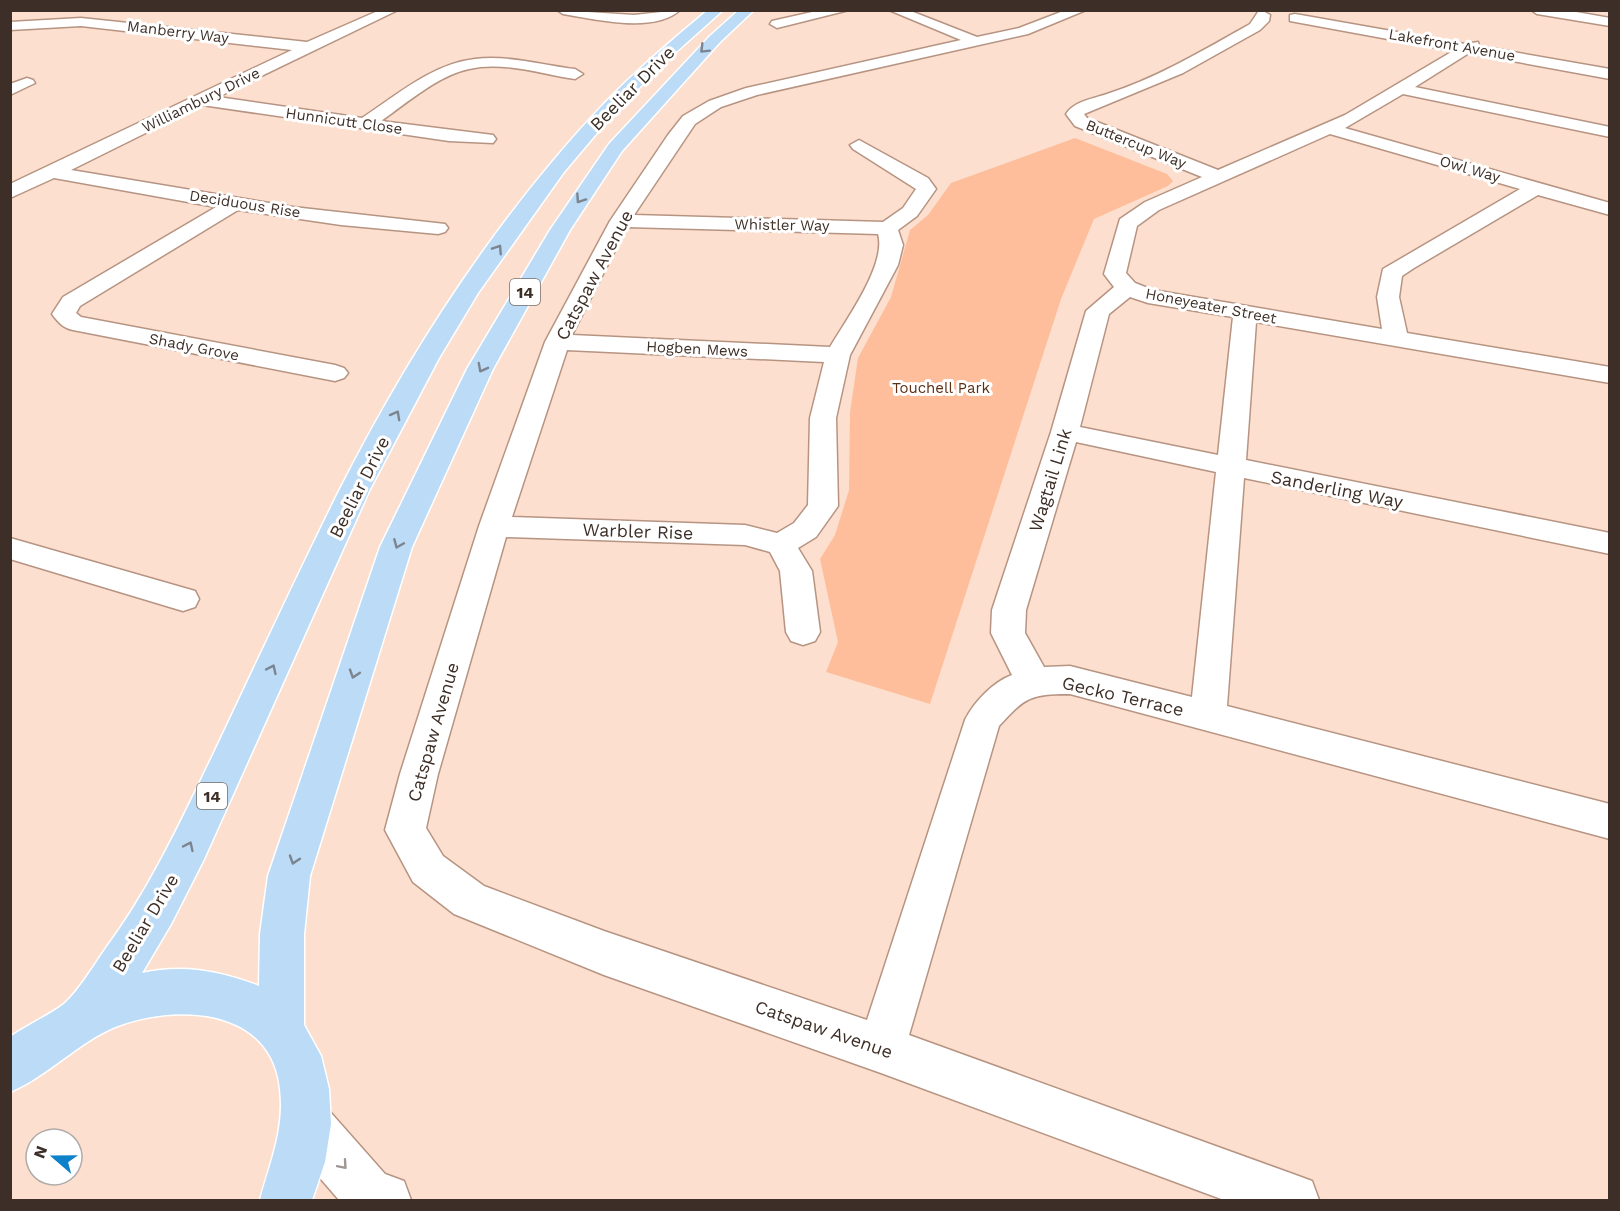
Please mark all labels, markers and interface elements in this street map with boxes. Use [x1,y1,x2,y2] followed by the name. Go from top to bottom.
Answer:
[126,17,230,47] street label: Manberry Way
[1387,25,1517,65] street label: Lakefront Avenue
[585,41,679,135] street label: Beeliar Drive
[700,43,711,53] one-way arrow
[139,64,263,136] street label: Williambury Drive
[285,104,403,138] street label: Hunnicutt Close
[1083,116,1189,172] street label: Buttercup Way
[1438,152,1503,186] street label: Owl Way
[188,186,302,222] street label: Deciduous Rise
[576,193,587,204] one-way arrow
[551,206,637,344] street label: Catspaw Avenue
[734,215,830,235] street label: Whistler Way
[491,245,502,256] one-way arrow
[510,279,540,305] road number: 14
[1144,284,1279,328] street label: Honeyeater Street
[147,329,241,365] street label: Shady Grove
[646,337,748,361] street label: Hogben Mews
[478,361,489,372] one-way arrow
[892,379,991,397] park label: Touchell Park
[389,411,400,421] one-way arrow
[1024,426,1076,534] street label: Wagtail Link
[324,433,394,541] street label: Beeliar Drive
[1269,466,1405,512] street label: Sanderling Way
[582,519,694,543] street label: Warbler Rise
[393,537,405,548] one-way arrow
[403,660,463,804] street label: Catspaw Avenue
[264,665,276,676] one-way arrow
[349,668,361,679] one-way arrow
[1060,672,1186,720] street label: Gecko Terrace
[197,783,227,809] road number: 14
[182,841,194,852] one-way arrow
[289,854,301,865] one-way arrow
[107,870,183,976] street label: Beeliar Drive
[752,996,896,1062] street label: Catspaw Avenue
[24,1127,84,1187] north arrow
[29,1143,51,1161] text: N
[336,1158,347,1169] one-way arrow

